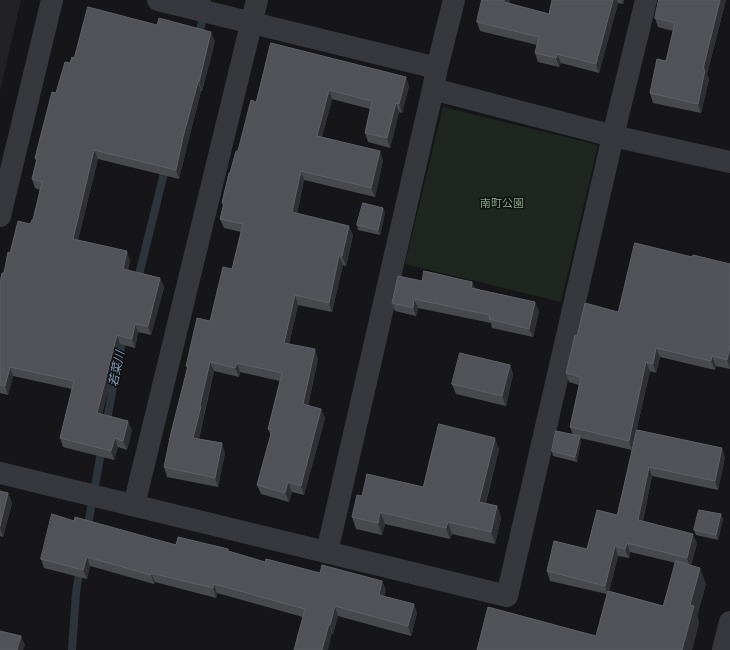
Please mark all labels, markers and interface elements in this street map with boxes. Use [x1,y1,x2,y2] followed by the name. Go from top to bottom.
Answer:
[480,197,524,211] park label: 南町公園
[106,350,128,388] water label: 若菜川

